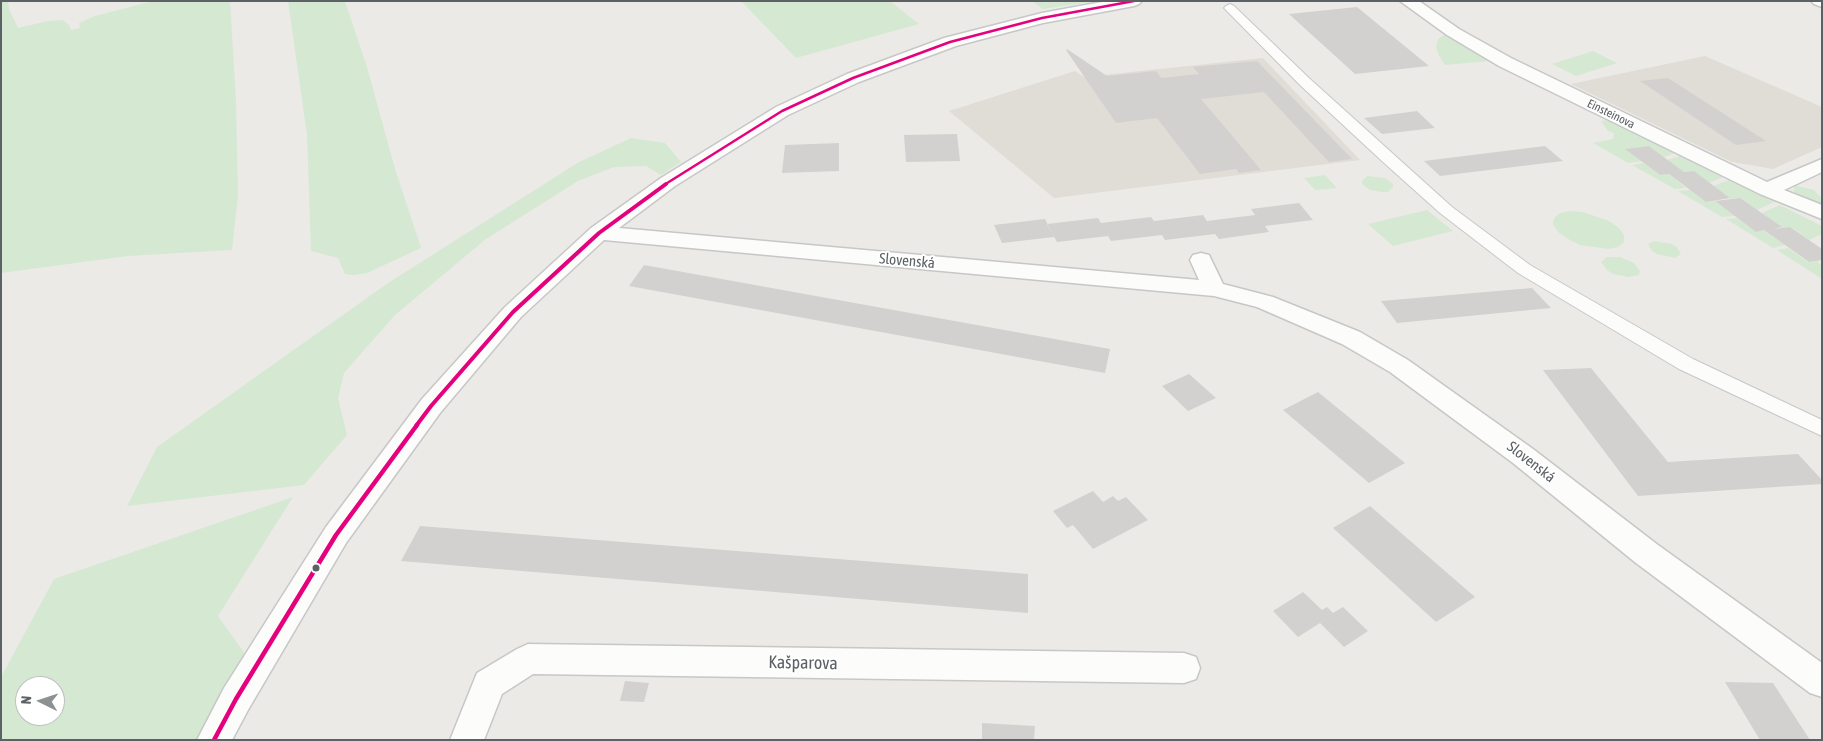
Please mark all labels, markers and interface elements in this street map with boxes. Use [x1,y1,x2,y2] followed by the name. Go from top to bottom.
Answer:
[1585,96,1637,132] street label: Einsteinova
[878,250,936,272] street label: Slovenská
[1503,438,1559,486] street label: Slovenská
[311,563,321,573] unlabelled marker
[768,652,838,674] street label: Kašparova
[15,676,65,726] north arrow
[18,695,34,705] text: N

